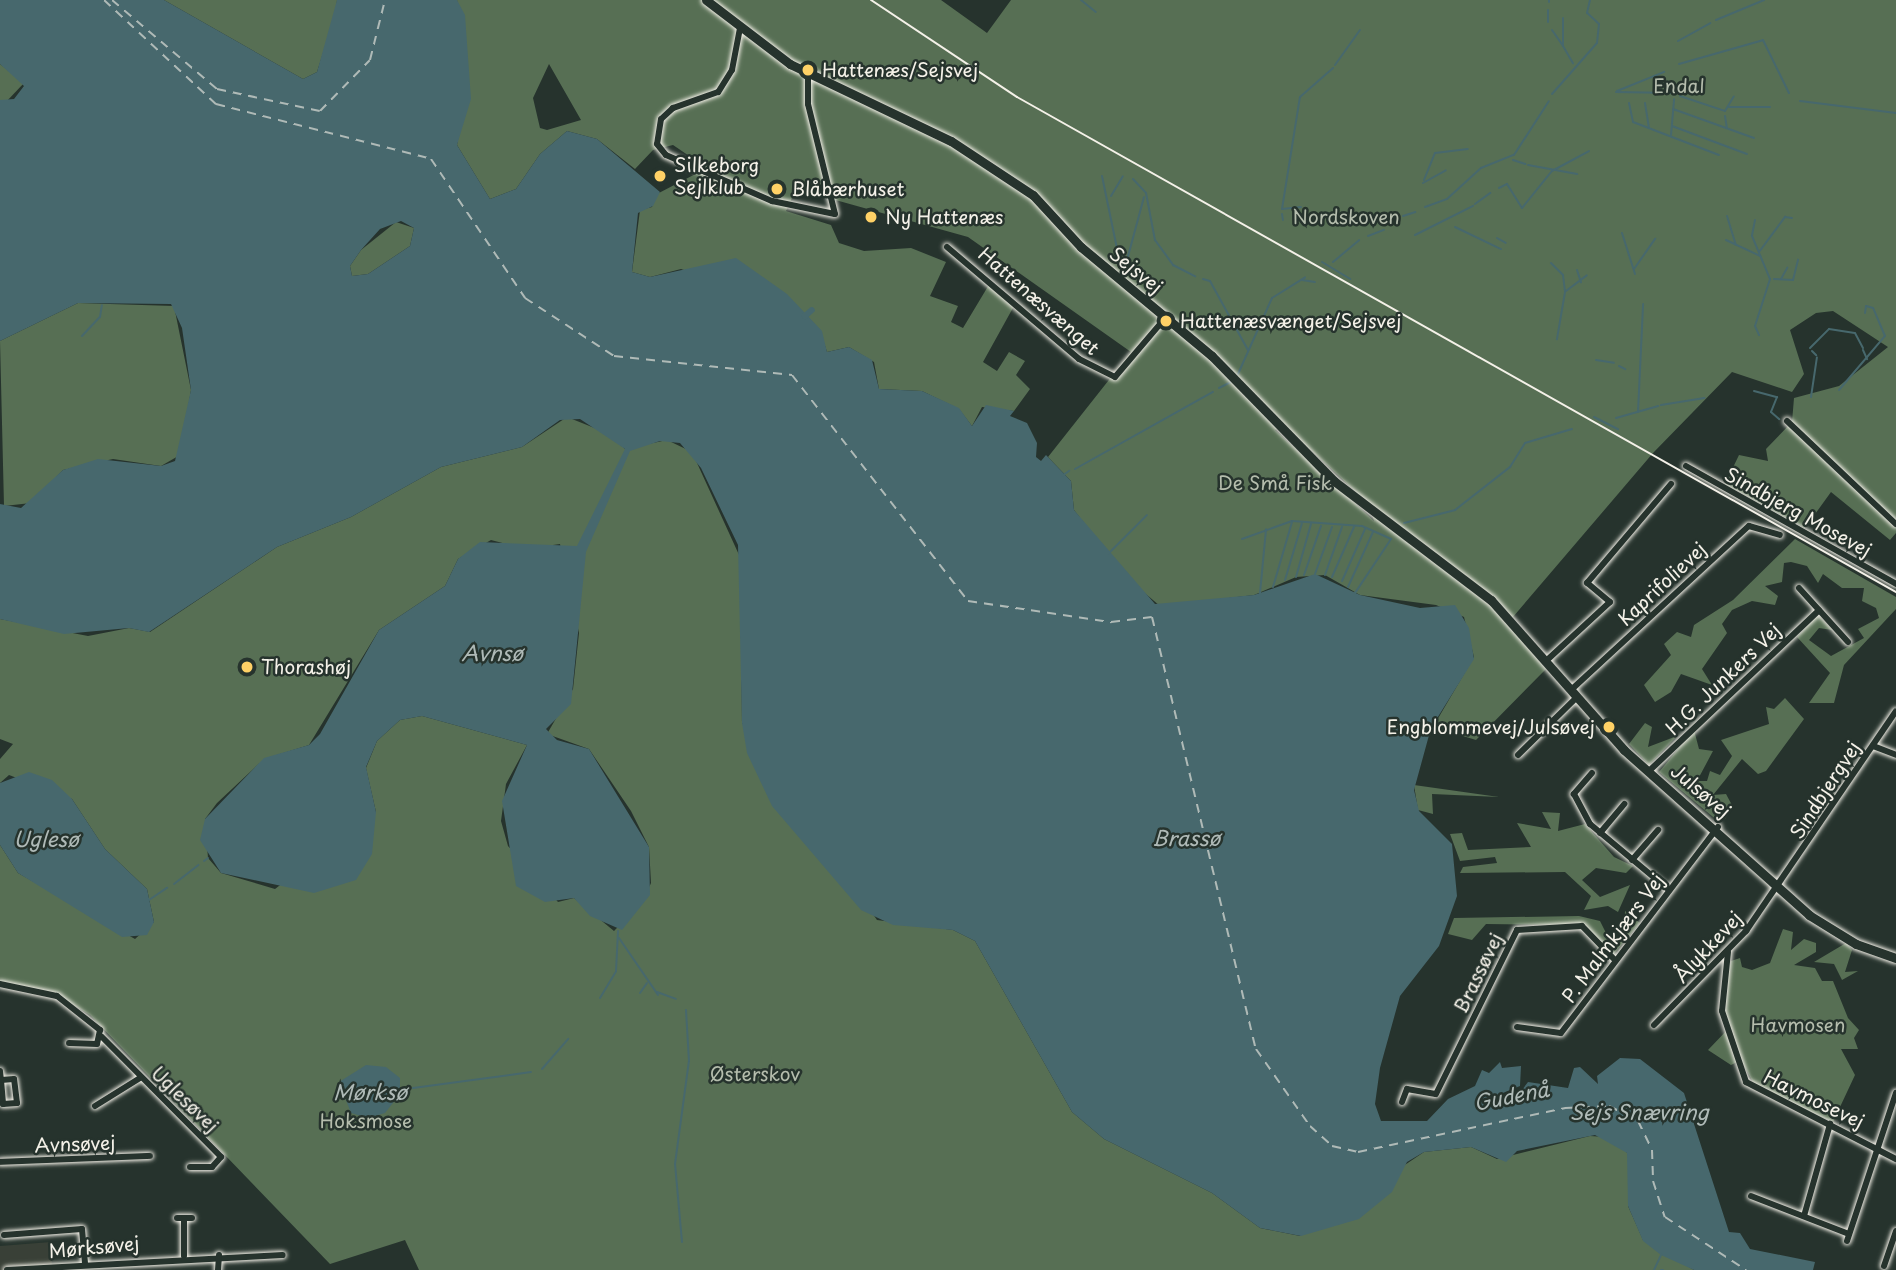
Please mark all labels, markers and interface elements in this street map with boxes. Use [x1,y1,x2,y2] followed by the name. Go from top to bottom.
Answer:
[822,59,978,81] place label: Hattenæs/Sejsvej
[800,62,816,78] marker: Hattenæs/Sejsvej
[1653,75,1705,97] park label: Endal
[674,154,759,198] place label: Silkeborg Sejlklub
[652,168,668,184] marker: Silkeborg Sejlklub
[791,178,905,200] place label: Blåbærhuset
[769,181,785,197] marker: Blåbærhuset
[885,206,1004,228] place label: Ny Hattenæs
[1292,206,1400,228] park label: Nordskoven
[863,209,879,225] marker: Ny Hattenæs
[974,242,1104,360] street label: Hattenæsvænget
[1105,242,1167,298] street label: Sejsvej
[1180,310,1401,332] place label: Hattenæsvænget/Sejsvej
[1158,313,1174,329] marker: Hattenæsvænget/Sejsvej
[1720,462,1876,562] street label: Sindbjerg Mosevej
[1218,472,1332,494] park label: De Små Fisk
[1613,537,1711,631] street label: Kaprifolievej
[1660,618,1786,740] street label: H.G. Junkers Vej
[461,639,523,665] water label: Avnsø
[261,656,351,678] place label: Thorashøj
[239,659,255,675] marker: Thorashøj
[1387,716,1595,738] place label: Engblommevej/Julsøvej
[1601,719,1617,735] marker: Engblommevej/Julsøvej
[1785,737,1865,843] street label: Sindbjergvej
[1666,759,1736,823] street label: Julsøvej
[1152,824,1220,850] water label: Brassø
[13,825,79,851] water label: Uglesø
[1557,869,1669,1007] street label: P. Malmkjærs Vej
[1669,907,1747,987] street label: Ålykkevej
[1449,929,1507,1017] street label: Brassøvej
[1751,1014,1845,1036] park label: Havmosen
[147,1061,223,1137] street label: Uglesøvej
[710,1063,800,1085] park label: Østerskov
[1760,1065,1868,1133] street label: Havmosevej
[1471,1075,1551,1115] water label: Gudenå
[333,1078,407,1104] water label: Mørksø
[1569,1098,1709,1124] water label: Sejs Snævring
[320,1110,412,1132] park label: Hoksmose
[34,1131,116,1157] street label: Avnsøvej
[48,1232,140,1262] street label: Mørksøvej

